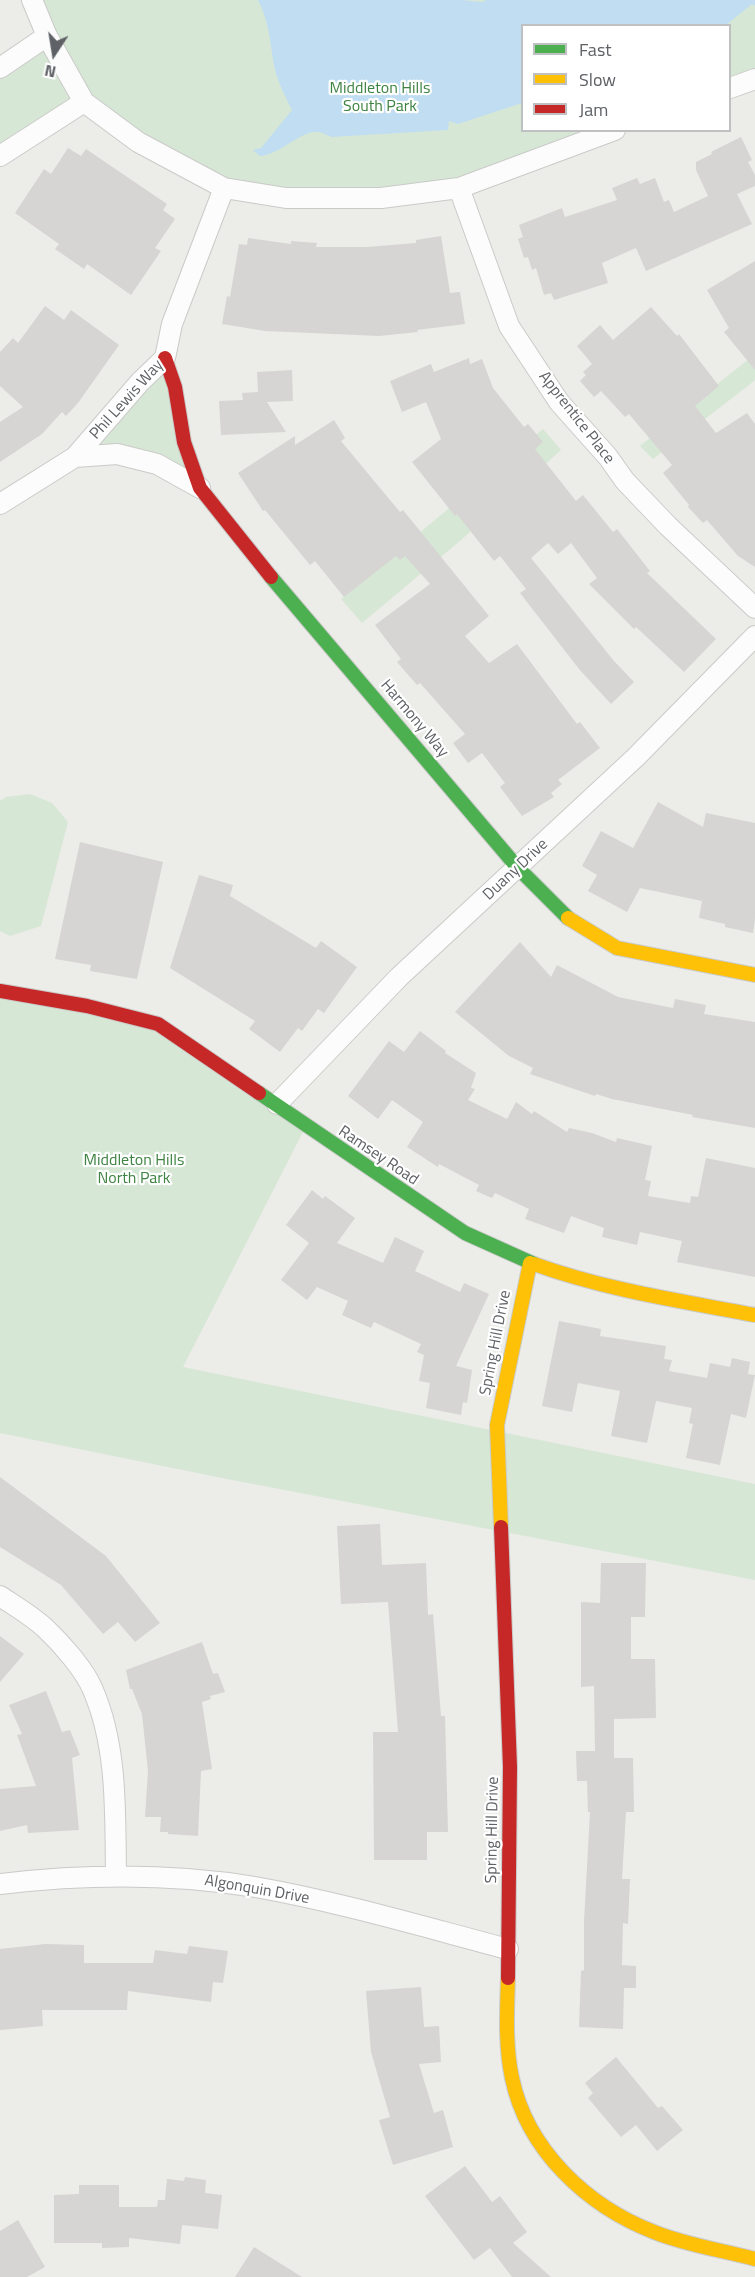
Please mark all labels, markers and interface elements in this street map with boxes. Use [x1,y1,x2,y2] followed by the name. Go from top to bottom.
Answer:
[24,24,84,84] north arrow
[521,24,731,132] legend
[579,36,612,63] text: Fast
[42,59,58,84] text: N
[579,66,616,93] text: Slow
[330,79,430,117] park label: Middleton Hills South Park
[579,96,608,123] text: Jam
[86,356,168,444] street label: Phil Lewis Way
[534,368,618,468] street label: Apprentice Place
[376,676,452,762] street label: Harmony Way
[480,835,552,905] street label: Duany Drive
[334,1122,422,1190] street label: Ramsey Road
[84,1151,184,1189] park label: Middleton Hills North Park
[476,1289,516,1397] street label: Spring Hill Drive
[482,1776,504,1884] street label: Spring Hill Drive
[203,1871,311,1909] street label: Algonquin Drive

